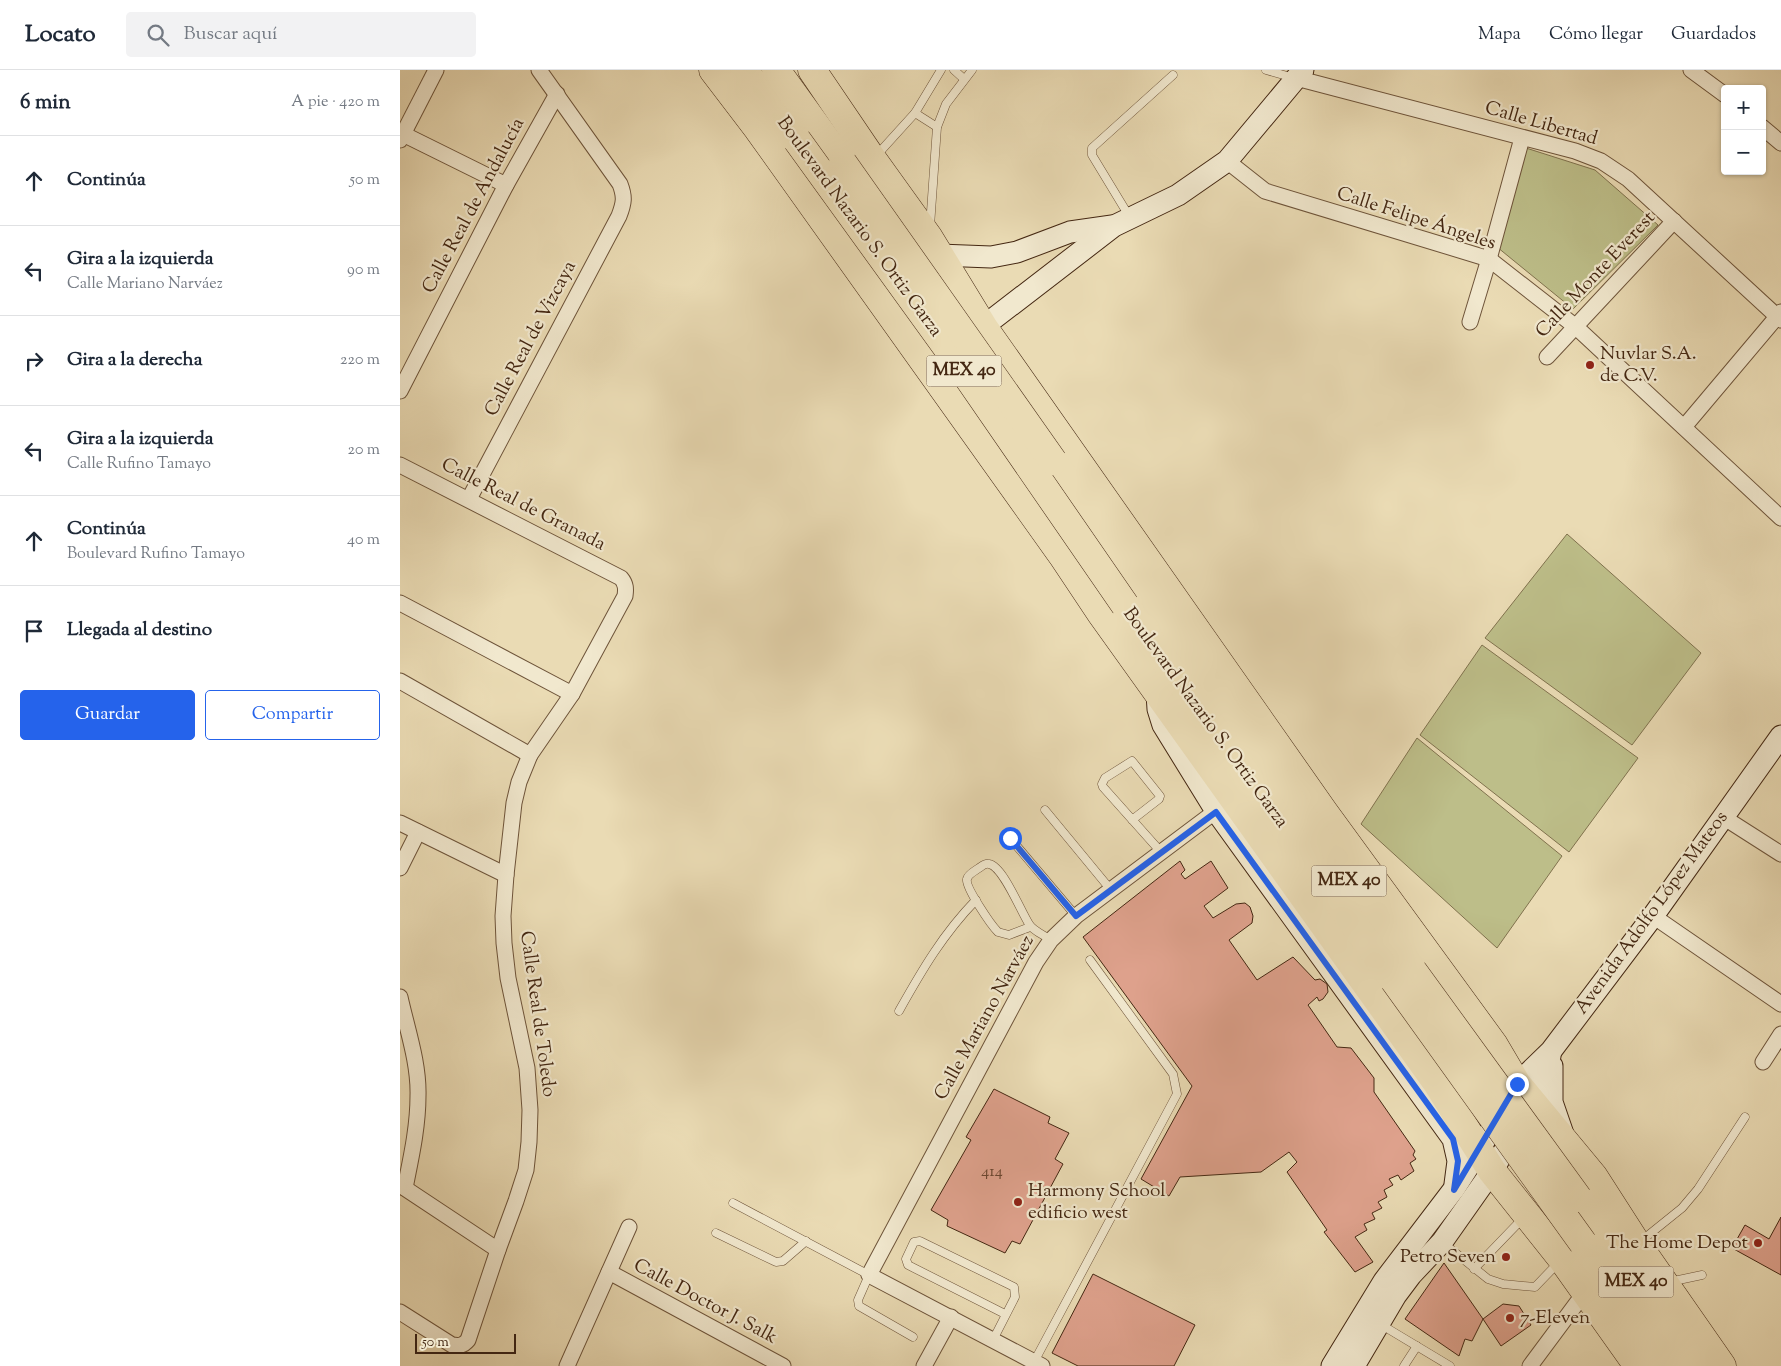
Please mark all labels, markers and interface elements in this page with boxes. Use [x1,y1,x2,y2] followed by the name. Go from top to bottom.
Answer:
[126,12,476,57] search box
[25,18,96,52] text: Locato
[144,21,172,49] icon: search
[184,21,278,48] text: Buscar aquí
[1478,22,1521,48] text: Mapa
[1549,22,1643,48] text: Cómo llegar
[1671,22,1756,48] text: Guardados
[1721,85,1766,175] map controls
[1721,85,1766,130] button: +
[20,88,71,118] text: 6 min
[291,91,380,114] text: A pie · 420 m
[1482,95,1601,153] street label: Calle Libertad
[770,111,948,343] street label: Boulevard Nazario S. Ortiz Garza
[416,113,532,299] street label: Calle Real de Andalucía
[1721,130,1766,175] button: −
[20,167,48,195] icon: ahead
[67,167,146,194] text: Continúa
[349,169,380,192] text: 50 m
[1333,181,1499,257] street label: Calle Felipe Ángeles
[1530,205,1662,344] street label: Calle Monte Everest
[67,246,213,273] text: Gira a la izquierda
[479,256,584,422] street label: Calle Real de Vizcaya
[20,257,48,285] icon: left
[347,259,380,282] text: 90 m
[67,273,223,296] text: Calle Mariano Narváez
[1600,341,1697,390] place label: Nuvlar S.A. de C.V.
[20,347,48,375] icon: right
[67,347,202,374] text: Gira a la derecha
[340,349,380,372] text: 220 m
[926,356,1002,386] road number: MEX 40
[1584,359,1596,371] marker: Nuvlar S.A. de C.V.
[67,426,213,453] text: Gira a la izquierda
[20,437,48,465] icon: left
[347,439,380,462] text: 20 m
[436,452,610,558] street label: Calle Real de Granada
[67,453,211,476] text: Calle Rufino Tamayo
[67,516,146,543] text: Continúa
[20,527,48,555] icon: ahead
[347,529,380,552] text: 40 m
[67,543,245,566] text: Boulevard Rufino Tamayo
[1116,602,1294,834] street label: Boulevard Nazario S. Ortiz Garza
[20,617,48,645] icon: arrive
[67,617,212,644] text: Llegada al destino
[20,690,195,740] button: Guardar
[205,690,380,740] button: Compartir
[1569,806,1735,1020] street label: Avenida Adolfo López Mateos
[999,827,1022,850] route start
[1312,866,1386,896] road number: MEX 40
[512,929,562,1099] street label: Calle Real de Toledo
[928,931,1042,1105] street label: Calle Mariano Narváez
[1506,1073,1529,1096] route end
[981,1161,1003,1184] house number: 414
[1028,1178,1166,1227] place label: Harmony School edificio west
[1012,1196,1024,1208] marker: Harmony School edificio west
[1606,1230,1748,1257] place label: The Home Depot
[1752,1237,1764,1249] marker: The Home Depot
[1400,1244,1496,1271] place label: Petro Seven
[1500,1251,1512,1263] marker: Petro Seven
[628,1253,782,1352] street label: Calle Doctor J. Salk
[1598,1266,1674,1298] road number: MEX 40
[1520,1305,1590,1332] place label: 7-Eleven
[1504,1312,1516,1324] marker: 7-Eleven
[415,1331,516,1354] scale bar
[422,1333,449,1353] text: 50 m

